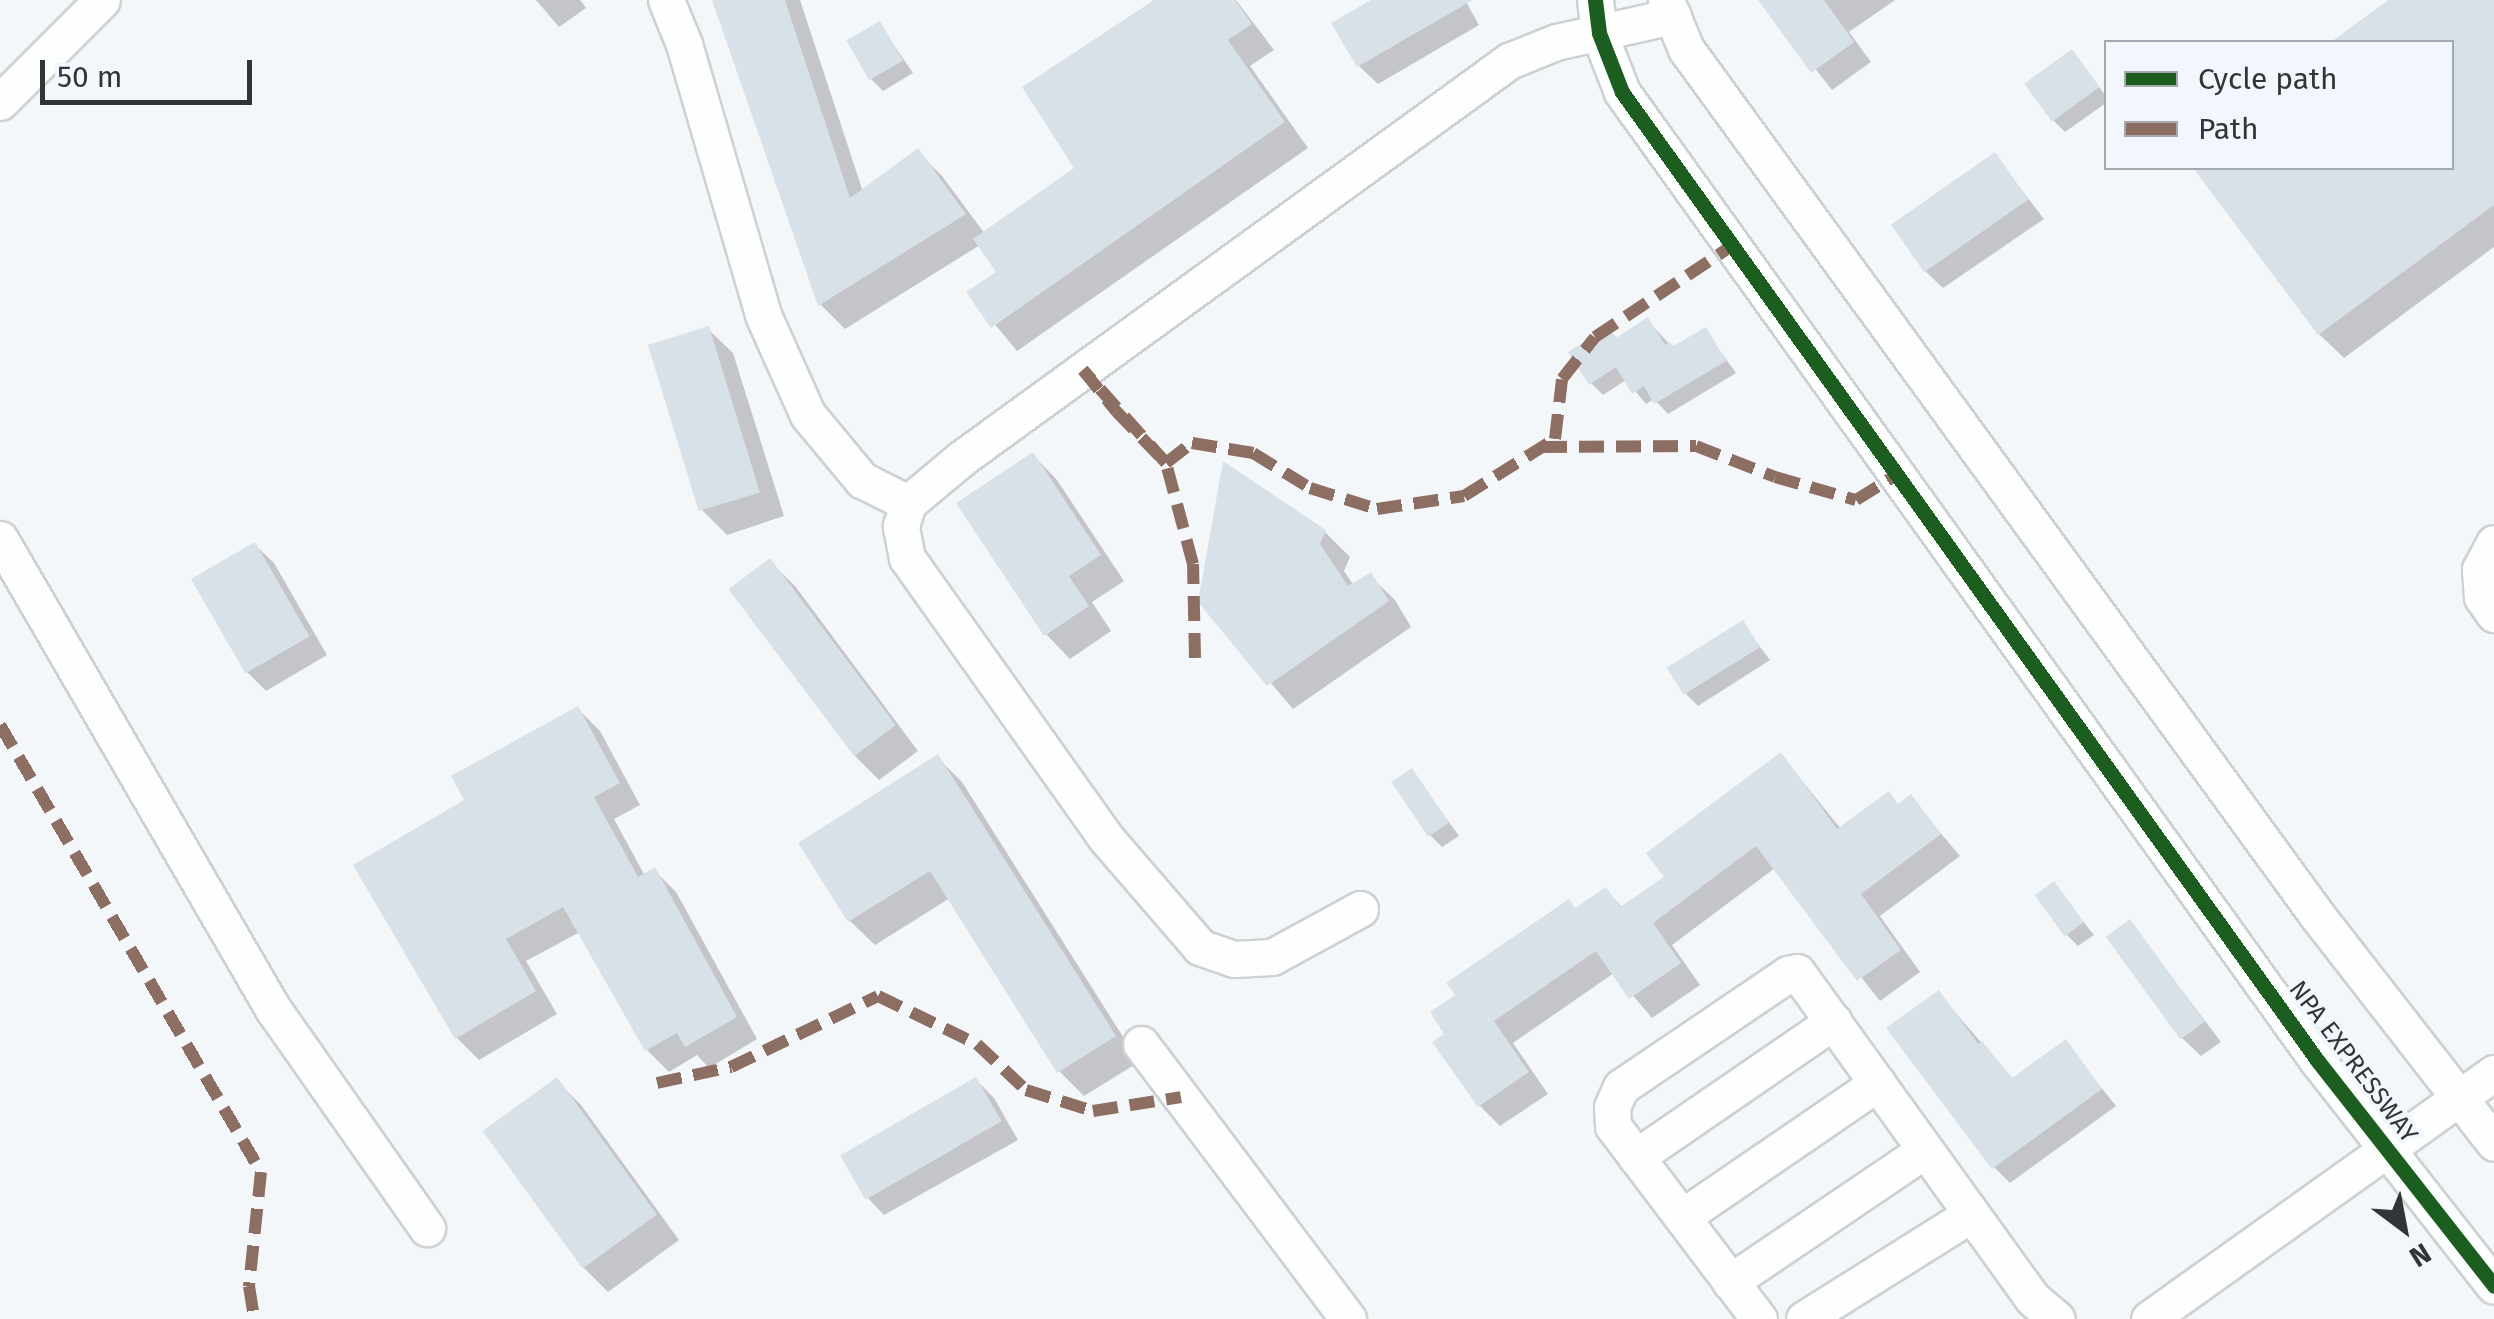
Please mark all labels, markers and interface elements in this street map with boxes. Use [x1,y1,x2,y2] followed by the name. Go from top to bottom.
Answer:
[45,40,258,102] scale bar
[2104,40,2454,170] legend
[57,59,122,95] text: 50 m
[2198,61,2337,97] text: Cycle path
[2198,111,2259,147] text: Path
[2282,975,2424,1149] street label: NPA EXPRESSWAY
[2354,1179,2454,1279] north arrow
[2404,1236,2437,1274] text: N

